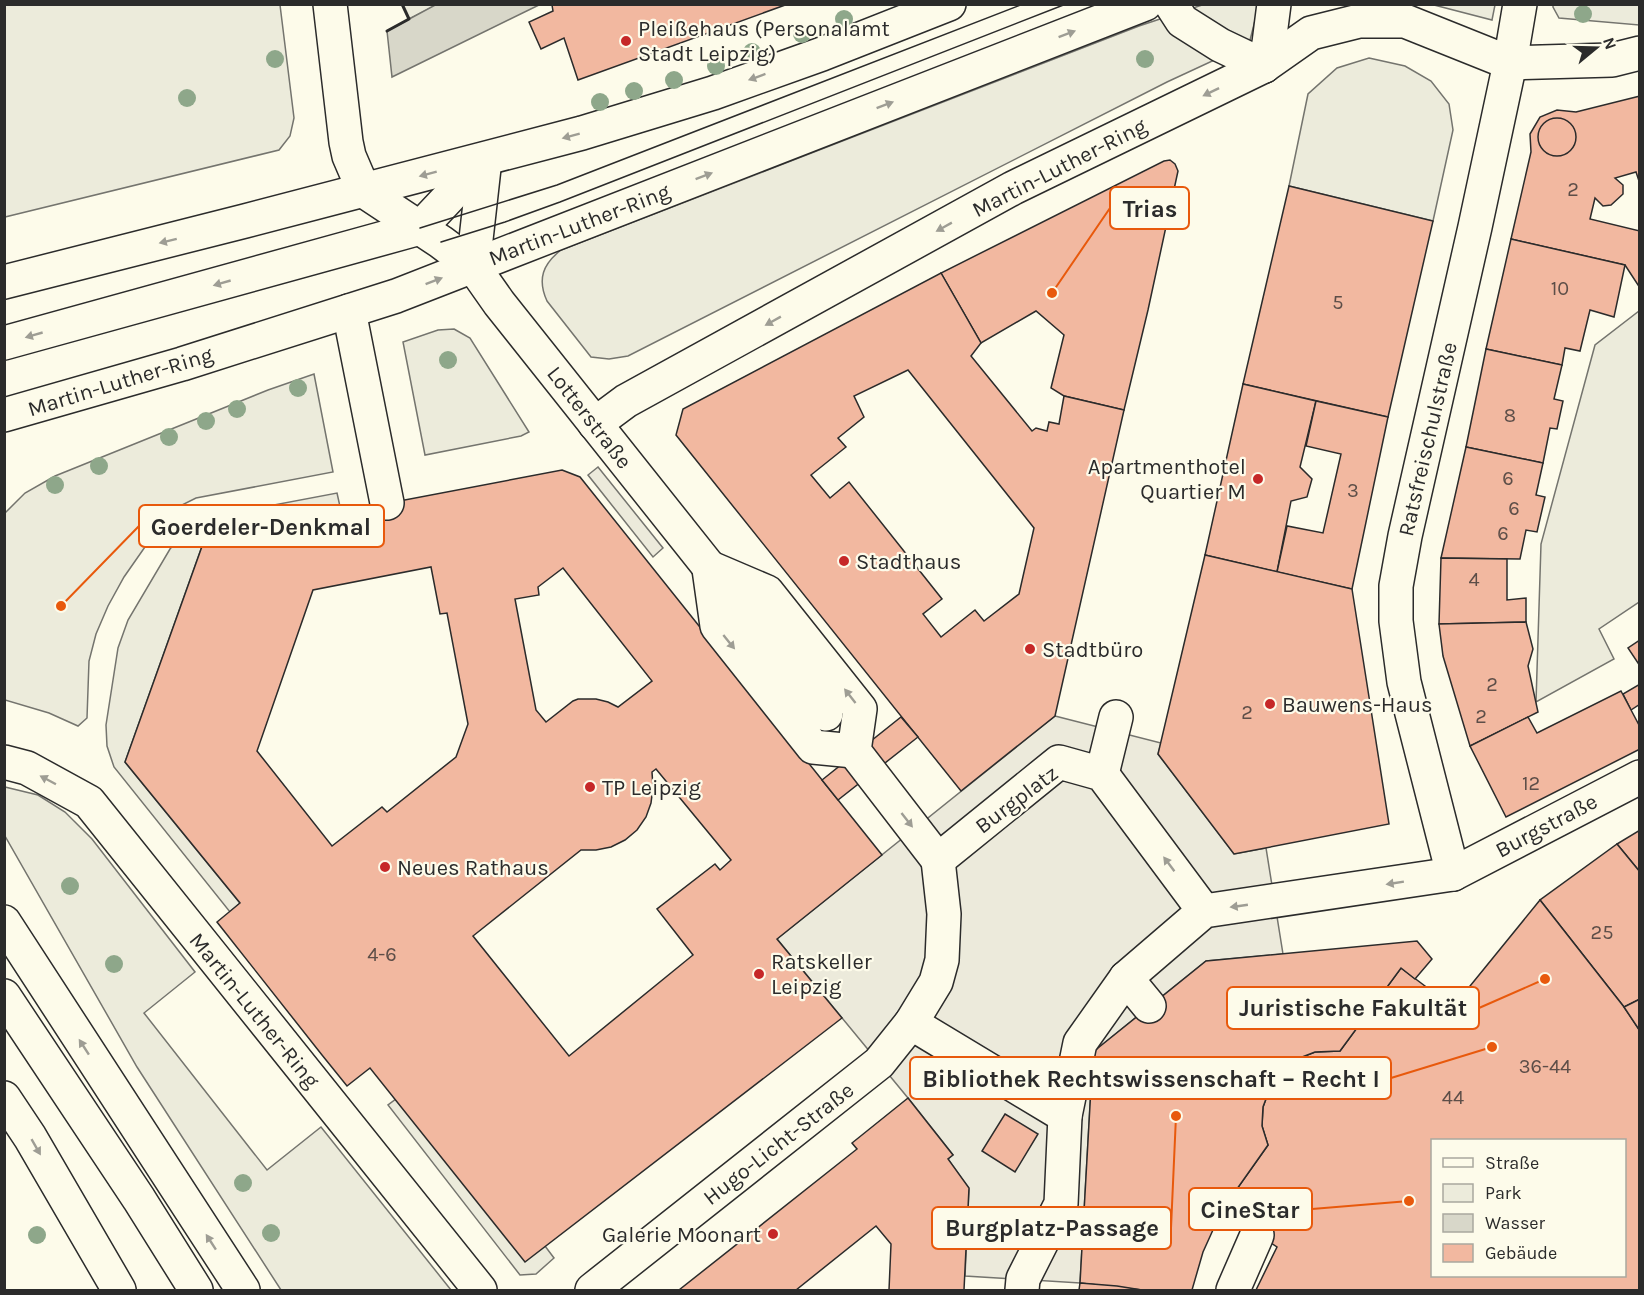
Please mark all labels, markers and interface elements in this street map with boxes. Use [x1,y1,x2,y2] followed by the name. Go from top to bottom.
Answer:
[638,16,890,67] place label: Pleißehaus (Personalamt Stadt Leipzig)
[1566,18,1626,78] north arrow
[1058,29,1076,38] one-way arrow
[619,34,633,48] marker: Pleißehaus (Personalamt Stadt Leipzig)
[1599,35,1621,52] text: N
[748,73,766,83] one-way arrow
[1203,87,1220,96] one-way arrow
[876,100,894,109] one-way arrow
[968,112,1152,223] street label: Martin-Luther-Ring
[562,131,580,141] one-way arrow
[419,169,437,179] one-way arrow
[695,170,713,180] one-way arrow
[485,178,674,272] street label: Martin-Luther-Ring
[1567,178,1579,201] house number: 2
[1110,187,1189,229] callout: Trias
[1123,195,1177,223] text: Trias
[935,222,952,232] one-way arrow
[159,236,177,246] one-way arrow
[426,276,444,286] one-way arrow
[1551,277,1569,300] house number: 10
[213,279,231,288] one-way arrow
[1332,291,1344,314] house number: 5
[764,316,781,326] one-way arrow
[25,331,43,340] one-way arrow
[1393,340,1463,539] street label: Ratsfreischulstraße
[25,341,217,422] street label: Martin-Luther-Ring
[541,361,637,474] street label: Lotterstraße
[1504,404,1516,427] house number: 8
[1088,454,1246,505] place label: Apartmenthotel Quartier M
[1502,467,1514,490] house number: 6
[1251,472,1265,486] marker: Apartmenthotel Quartier M
[1347,479,1359,502] house number: 3
[1508,497,1520,520] house number: 6
[139,505,384,547] callout: Goerdeler-Denkmal
[151,513,371,541] text: Goerdeler-Denkmal
[1497,522,1509,545] house number: 6
[856,549,961,575] place label: Stadthaus
[837,554,851,568] marker: Stadthaus
[1468,568,1480,591] house number: 4
[723,634,735,649] one-way arrow
[1042,637,1143,663] place label: Stadtbüro
[1023,642,1037,656] marker: Stadtbüro
[1486,673,1498,696] house number: 2
[844,689,856,704] one-way arrow
[1282,692,1433,718] place label: Bauwens-Haus
[1263,697,1277,711] marker: Bauwens-Haus
[1241,701,1253,724] house number: 2
[1475,705,1487,728] house number: 2
[970,760,1063,839] street label: Burgplatz
[1522,772,1540,795] house number: 12
[39,775,56,785] one-way arrow
[602,775,701,801] place label: TP Leipzig
[583,780,597,794] marker: TP Leipzig
[1491,788,1602,864] street label: Burgstraße
[901,812,913,827] one-way arrow
[397,855,549,881] place label: Neues Rathaus
[1164,857,1176,872] one-way arrow
[378,860,392,874] marker: Neues Rathaus
[1386,878,1405,887] one-way arrow
[1230,902,1249,911] one-way arrow
[1591,921,1613,944] house number: 25
[184,928,325,1094] street label: Martin-Luther-Ring
[367,943,397,966] house number: 4-6
[771,949,872,1000] place label: Ratskeller Leipzig
[752,967,766,981] marker: Ratskeller Leipzig
[1227,987,1479,1029] callout: Juristische Fakultät
[1239,994,1467,1022] text: Juristische Fakultät
[79,1039,90,1055] one-way arrow
[1519,1055,1571,1078] house number: 36-44
[910,1057,1391,1099] callout: Bibliothek Rechtswissenschaft – Recht I
[922,1065,1380,1093] text: Bibliothek Rechtswissenschaft – Recht I
[698,1077,859,1211] street label: Hugo-Licht-Straße
[1442,1086,1464,1109] house number: 44
[31,1139,42,1155] one-way arrow
[1431,1139,1626,1277] legend
[1485,1152,1539,1174] text: Straße
[1485,1182,1522,1204] text: Park
[1189,1188,1312,1230] callout: CineStar
[1201,1196,1300,1224] text: CineStar
[932,1207,1171,1249] callout: Burgplatz-Passage
[1485,1212,1546,1234] text: Wasser
[945,1214,1159,1242] text: Burgplatz-Passage
[602,1222,761,1248] place label: Galerie Moonart
[766,1227,780,1241] marker: Galerie Moonart
[206,1233,217,1250] one-way arrow
[1485,1242,1557,1264] text: Gebäude

